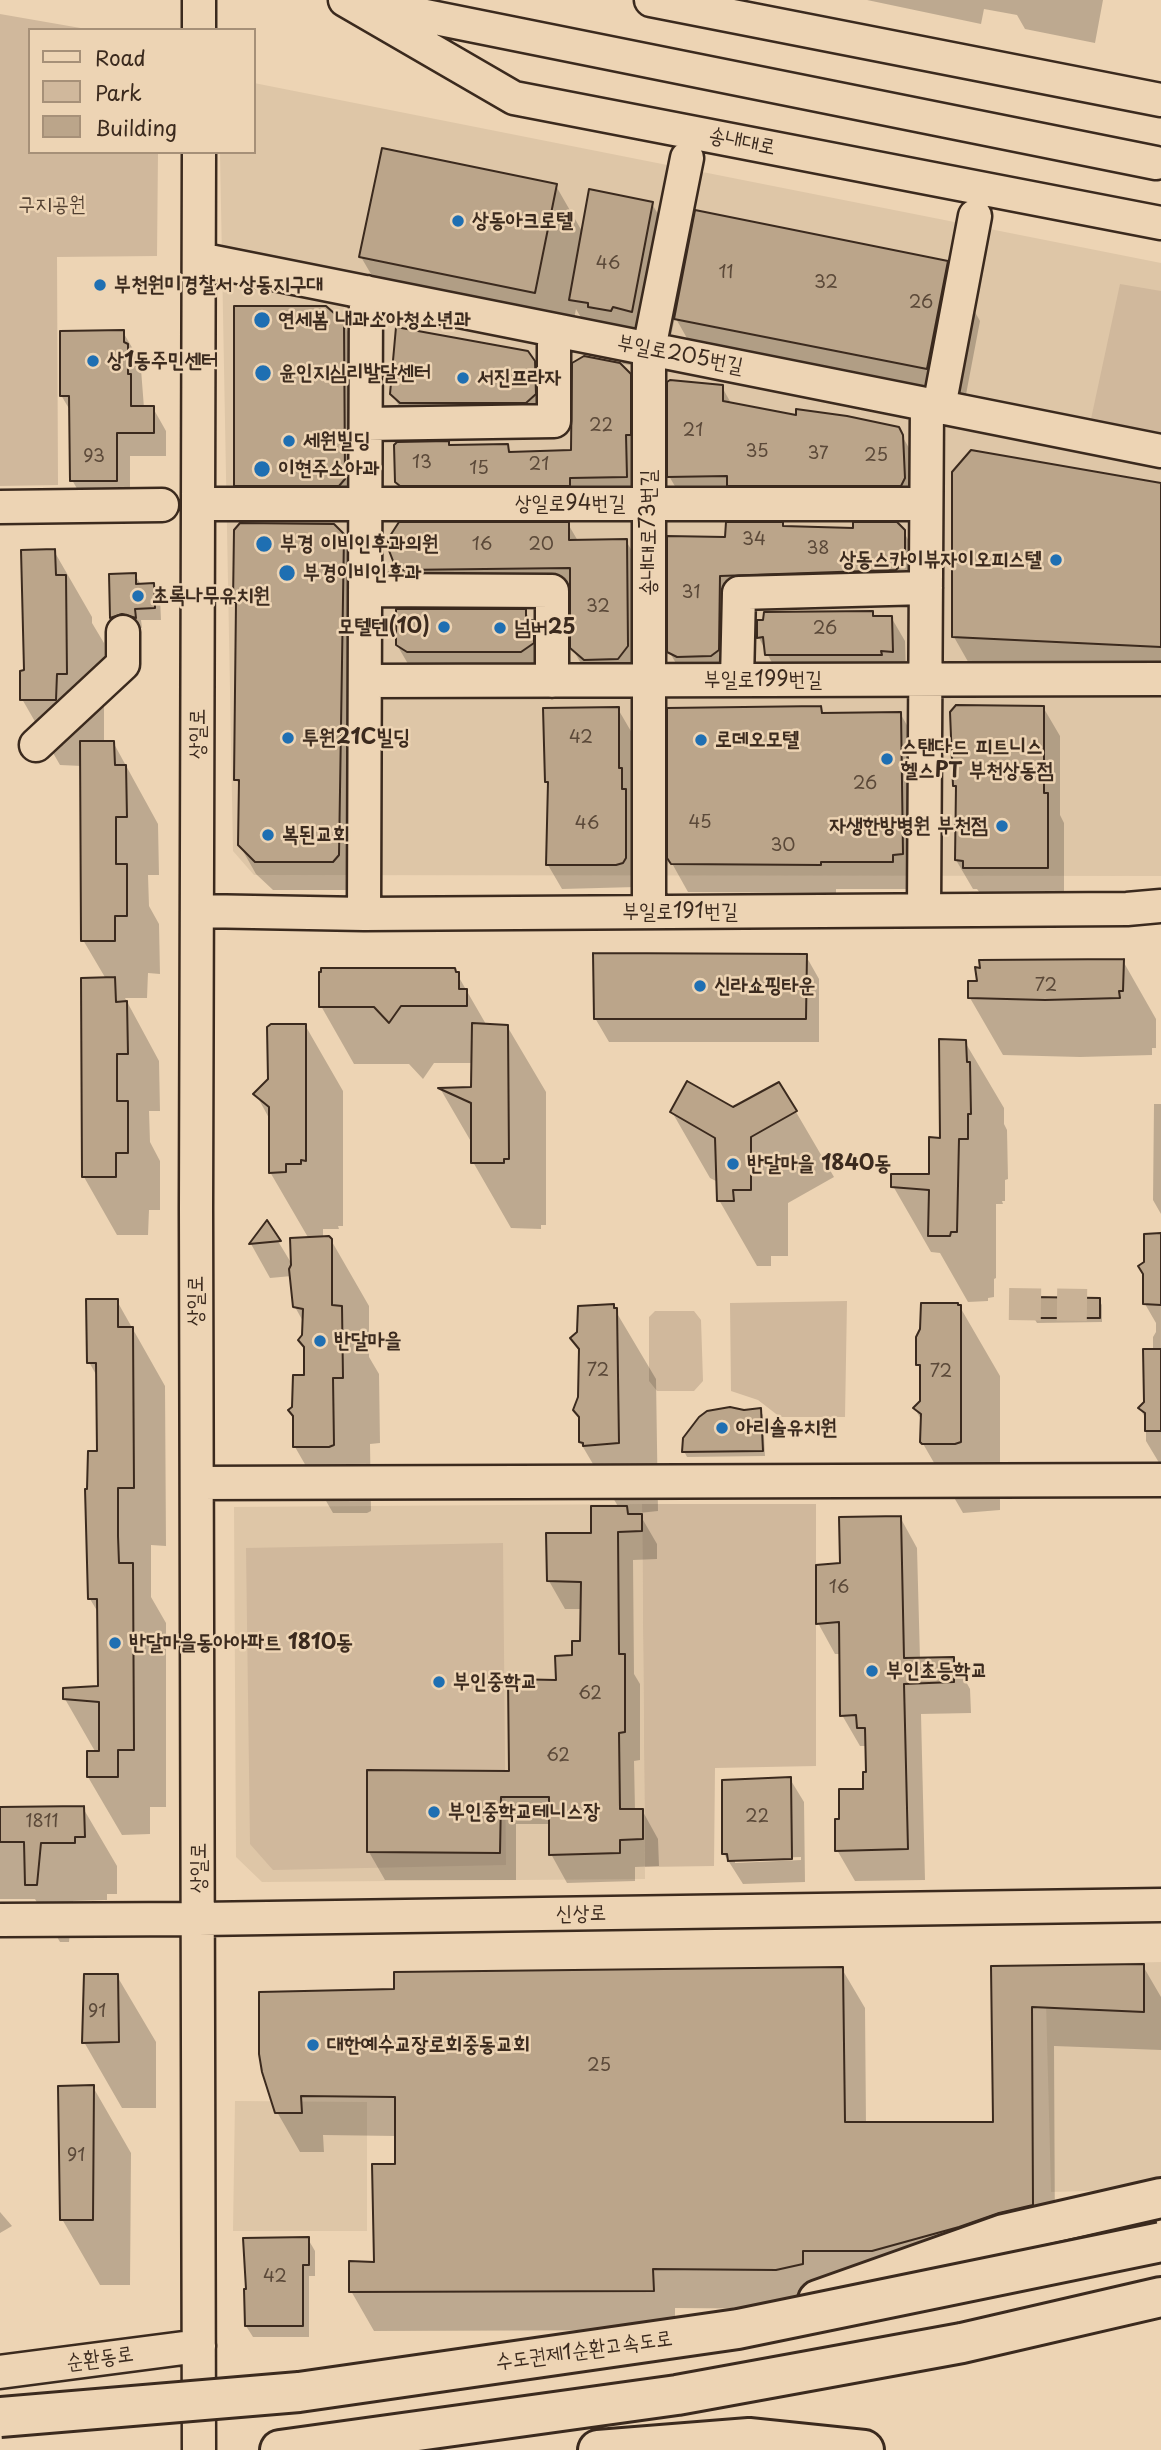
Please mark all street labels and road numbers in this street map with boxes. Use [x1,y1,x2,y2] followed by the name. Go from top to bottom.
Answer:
[706,123,778,161] street label: 송내대로
[615,330,745,380] street label: 부일로205번길
[636,470,662,596] street label: 송내대로73번길
[515,491,625,517] street label: 상일로94번길
[704,667,822,693] street label: 부일로199번길
[185,709,211,759] street label: 상일로
[622,899,738,925] street label: 부일로191번길
[183,1276,209,1326] street label: 상일로
[186,1843,212,1893] street label: 상일로
[555,1901,607,1927] street label: 신상로
[494,2326,674,2376] street label: 수도권제1순환고속도로
[65,2342,135,2376] street label: 순환동로

